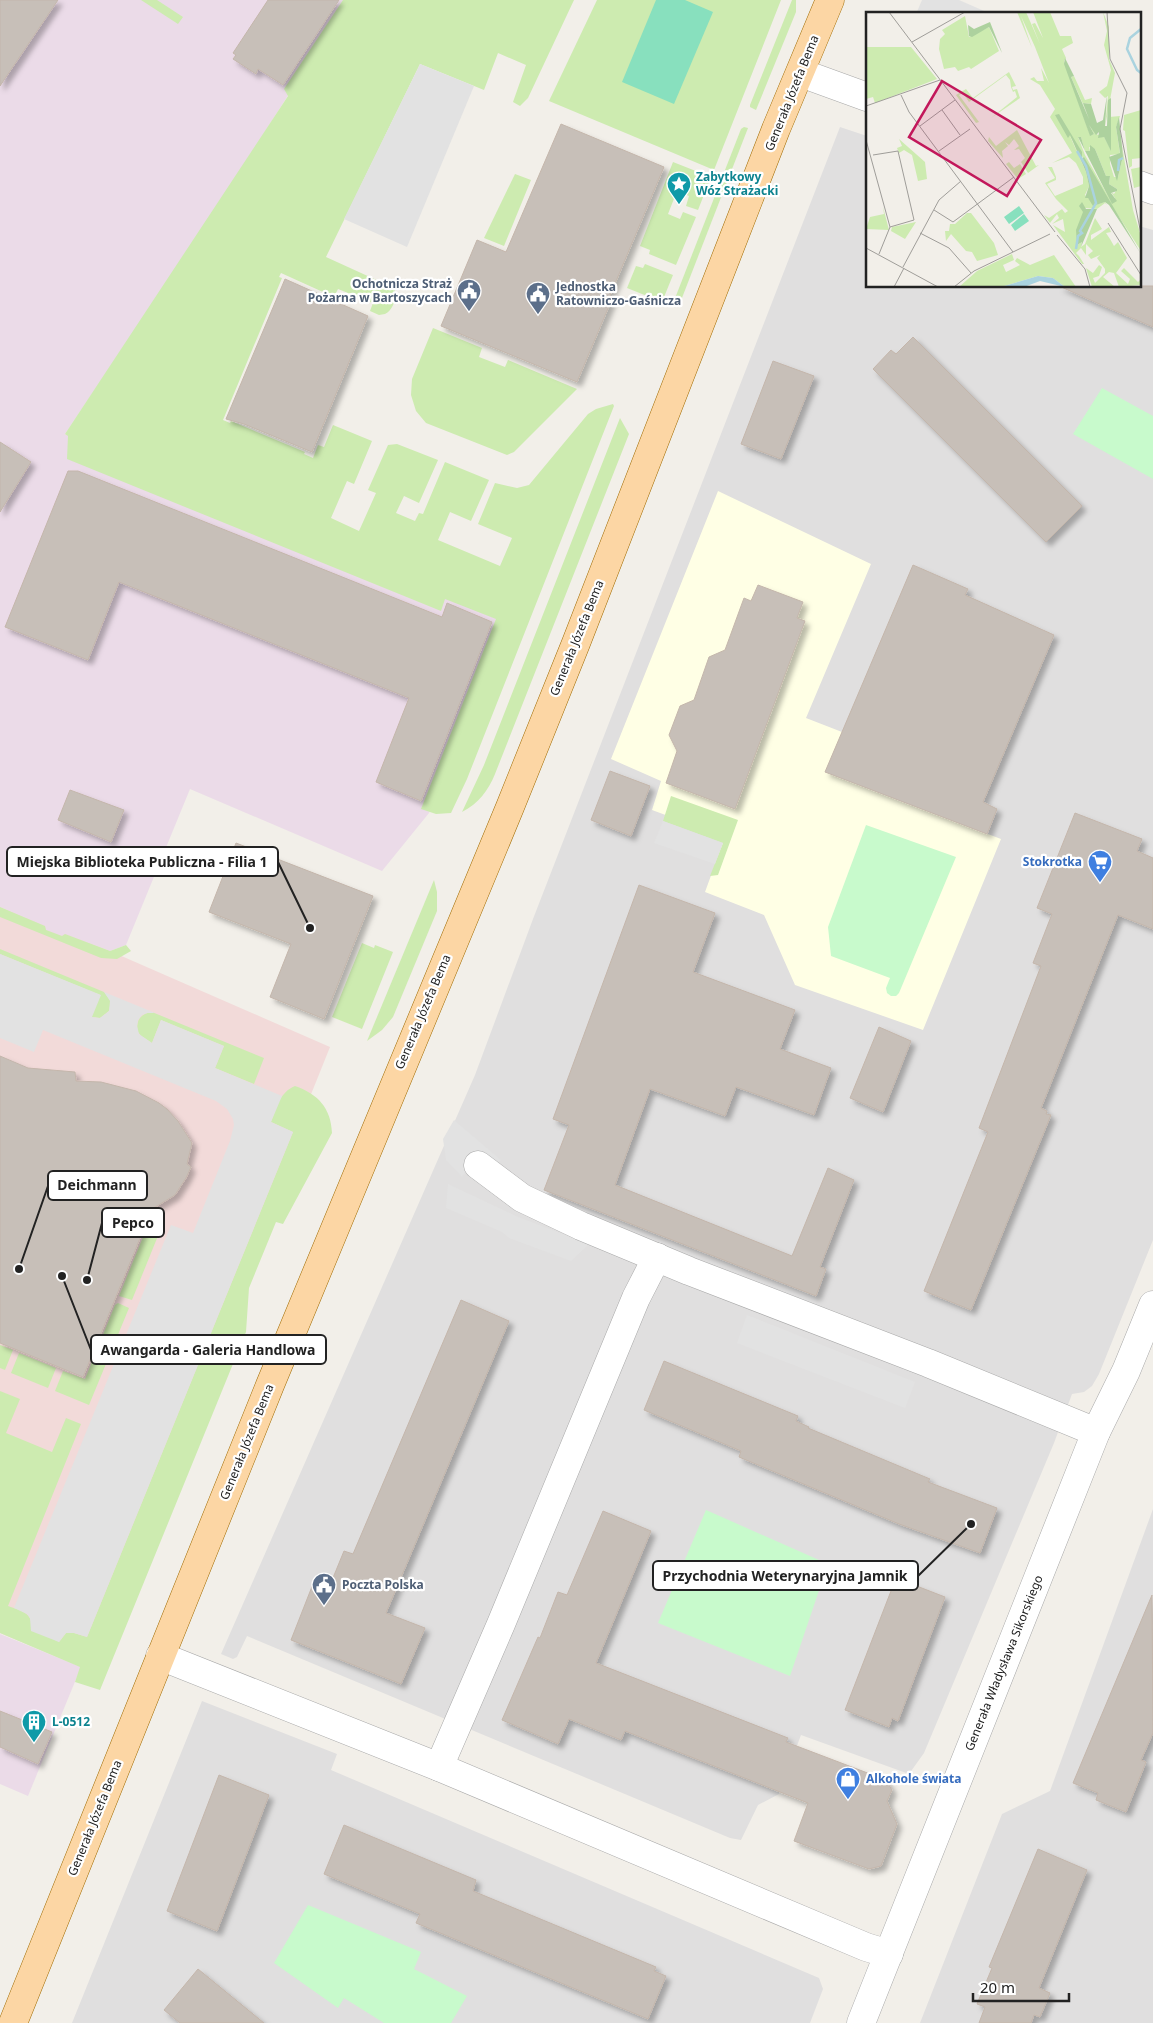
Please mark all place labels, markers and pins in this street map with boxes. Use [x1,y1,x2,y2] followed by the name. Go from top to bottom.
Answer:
[696,168,778,199] place label: Zabytkowy Wóz Strażacki
[666,171,692,205] place icon: Zabytkowy Wóz Strażacki
[308,275,452,306] place label: Ochotnicza Straż Pożarna w Bartoszycach
[456,278,482,312] public building icon: Ochotnicza Straż Pożarna w Bartoszycach
[555,278,681,309] place label: Jednostka Ratowniczo-Gaśnicza
[525,281,551,315] public building icon: Jednostka Ratowniczo-Gaśnicza
[7,847,278,876] callout: Miejska Biblioteka Publiczna - Filia 1
[1087,849,1113,883] supermarket icon: Stokrotka
[1023,853,1082,870] place label: Stokrotka
[48,1171,147,1200] callout: Deichmann
[102,1208,164,1237] callout: Pepco
[91,1335,326,1364] callout: Awangarda - Galeria Handlowa
[653,1561,918,1590] callout: Przychodnia Weterynaryjna Jamnik
[311,1572,337,1606] public building icon: Poczta Polska
[342,1576,424,1593] place label: Poczta Polska
[21,1709,47,1743] building icon: L-0512
[52,1713,90,1730] place label: L-0512
[835,1766,861,1800] shop icon: Alkohole świata
[866,1770,961,1787] place label: Alkohole świata

